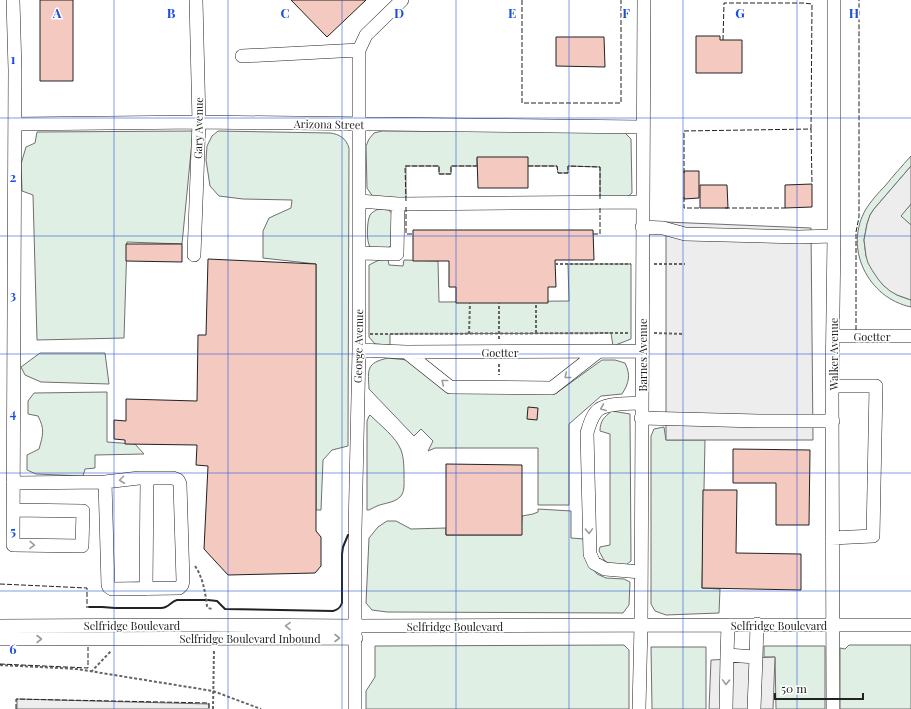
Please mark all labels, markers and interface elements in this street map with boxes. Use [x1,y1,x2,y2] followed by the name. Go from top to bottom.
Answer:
[52,4,62,21] text: A
[167,4,176,21] text: B
[280,4,290,21] text: C
[394,4,404,21] text: D
[508,4,516,21] text: E
[622,4,630,21] text: F
[735,4,745,21] text: G
[849,4,859,21] text: H
[11,50,16,67] text: 1
[190,96,206,159] street label: Gary Avenue
[293,116,364,132] street label: Arizona Street
[10,168,17,185] text: 2
[10,286,16,303] text: 3
[350,308,366,383] street label: George Avenue
[826,317,841,391] street label: Walker Avenue
[635,318,650,391] street label: Barnes Avenue
[853,329,891,344] street label: Goetter
[481,345,519,360] street label: Goetter
[565,371,572,378] one-way arrow
[441,380,448,387] one-way arrow
[10,404,17,421] text: 4
[600,404,607,412] one-way arrow
[119,475,125,484] one-way arrow
[10,522,16,539] text: 5
[585,528,593,534] one-way arrow
[29,541,35,549] one-way arrow
[84,618,181,633] street label: Selfridge Boulevard
[731,618,828,633] street label: Selfridge Boulevard
[407,619,504,634] street label: Selfridge Boulevard
[285,622,291,630] one-way arrow
[179,631,321,646] street label: Selfridge Boulevard Inbound
[334,634,340,642] one-way arrow
[36,635,42,643] one-way arrow
[9,640,17,657] text: 6
[775,675,863,701] scale bar
[722,679,731,685] one-way arrow
[781,680,807,696] text: 50 m

